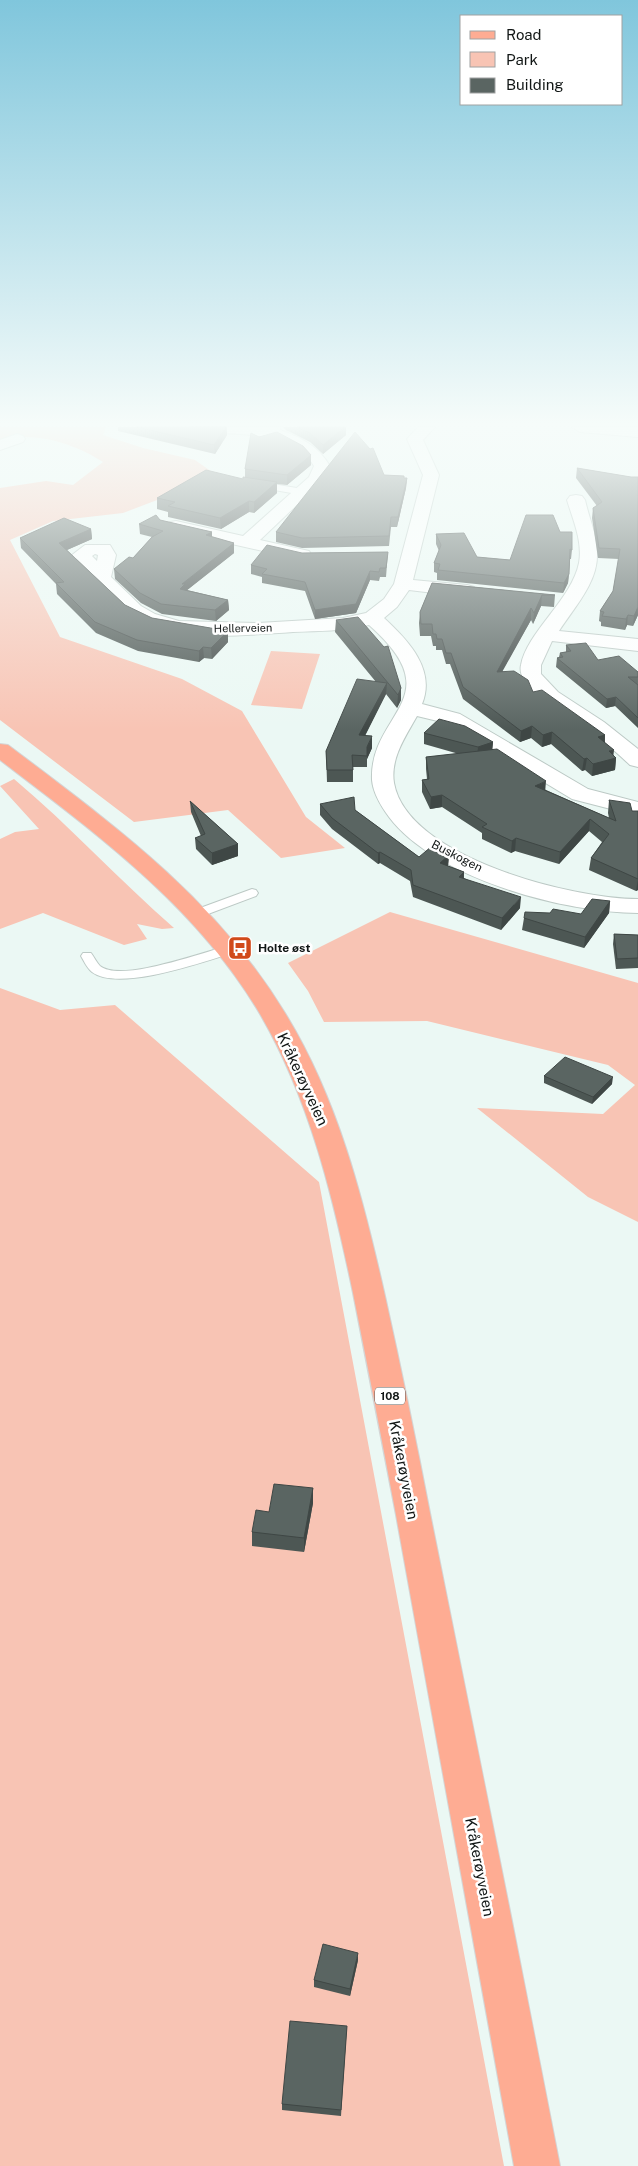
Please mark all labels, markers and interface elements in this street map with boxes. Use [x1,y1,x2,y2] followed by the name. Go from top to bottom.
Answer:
[460,15,623,105] legend
[506,26,542,43] text: Road
[506,51,538,68] text: Park
[506,76,564,93] text: Building
[214,621,272,635] street label: Hellerveien
[429,837,485,875] street label: Buskogen
[227,935,253,961] bus stop icon: Holte øst
[258,941,310,955] place label: Holte øst
[274,1030,332,1128] street label: Kråkerøyveien
[375,1388,405,1404] road number: 108
[386,1419,422,1521] street label: Kråkerøyveien
[462,1816,498,1918] street label: Kråkerøyveien

